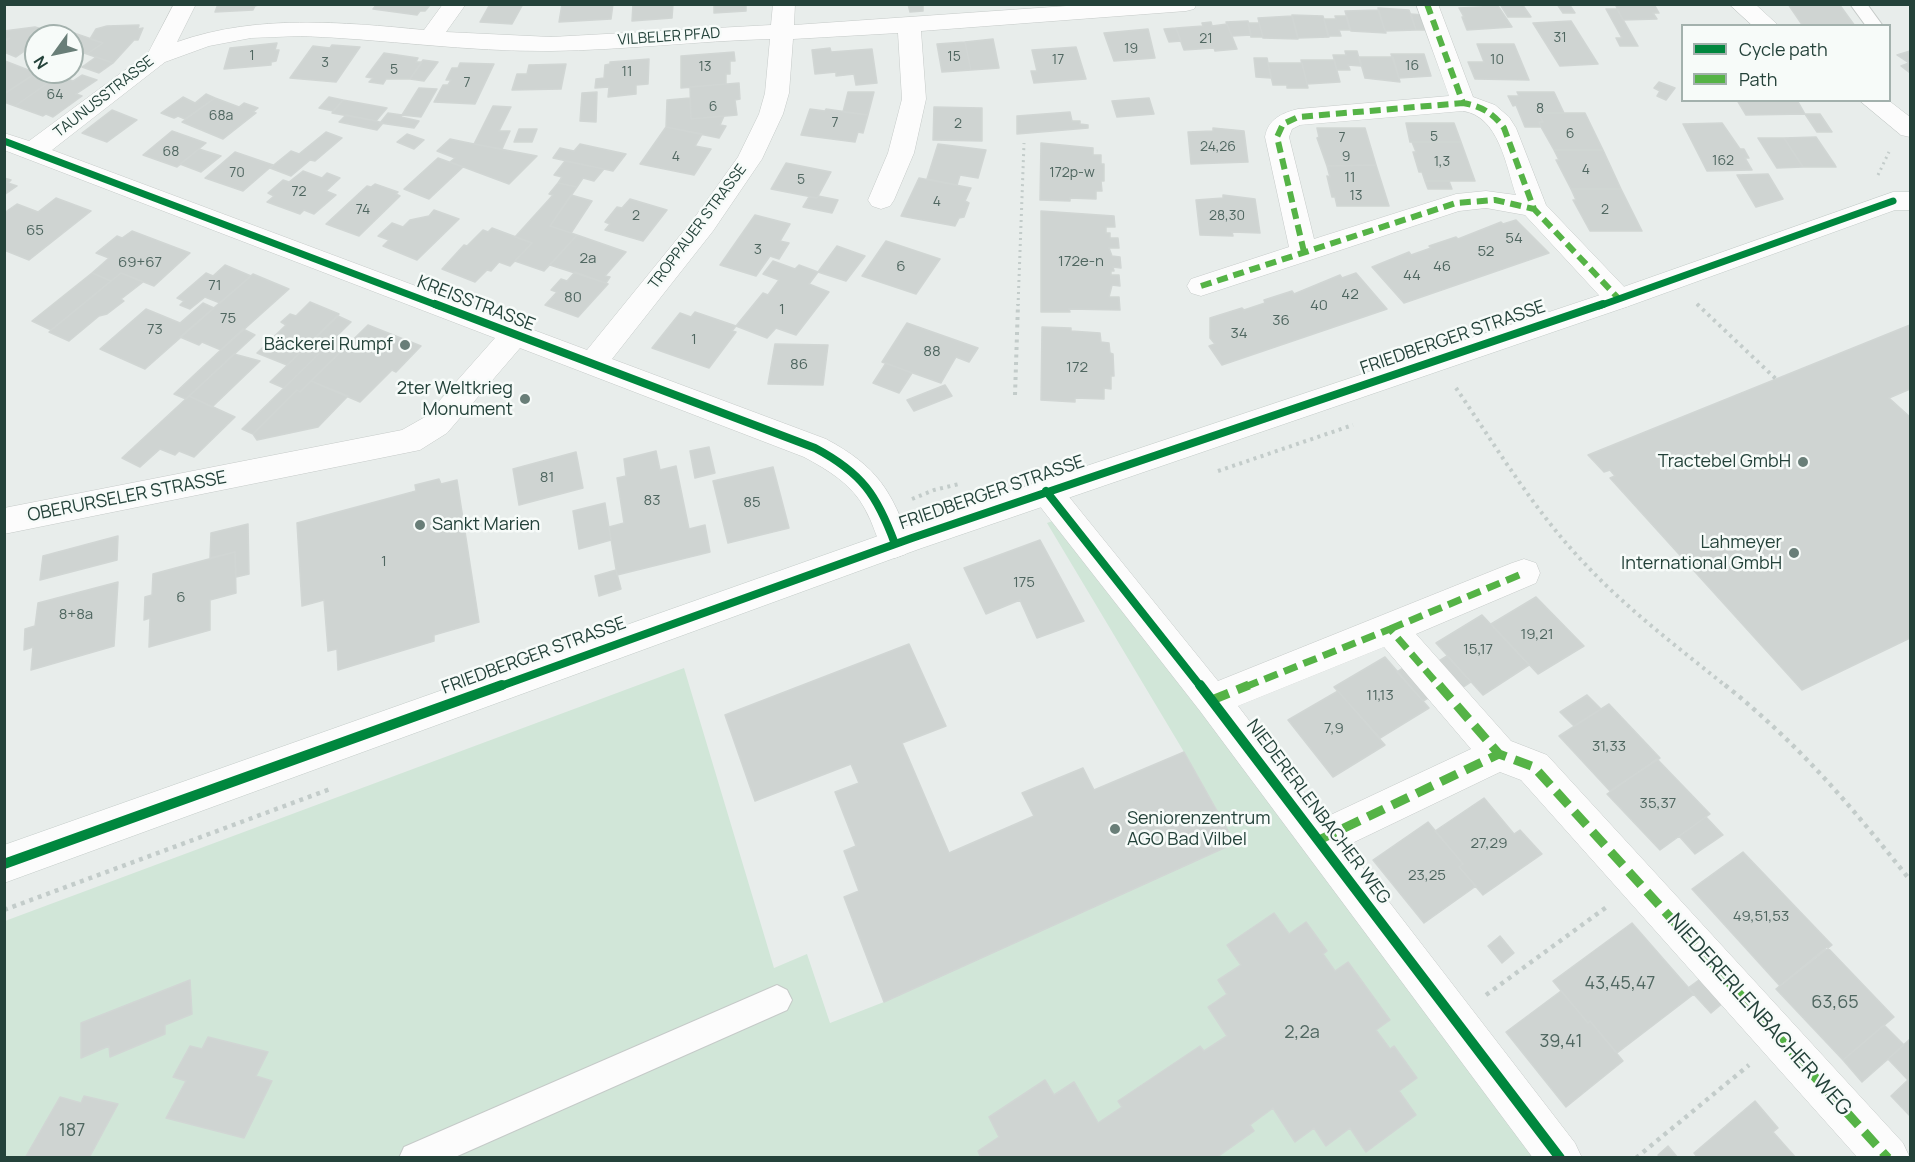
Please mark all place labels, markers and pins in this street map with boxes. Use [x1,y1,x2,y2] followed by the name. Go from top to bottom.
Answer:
[264,334,393,356] place label: Bäckerei Rumpf
[398,338,412,352] marker: Bäckerei Rumpf
[397,378,513,420] place label: 2ter Weltkrieg Monument
[518,392,532,406] marker: 2ter Weltkrieg Monument
[1658,451,1791,473] place label: Tractebel GmbH
[1796,455,1810,469] marker: Tractebel GmbH
[432,514,540,536] place label: Sankt Marien
[413,518,427,532] marker: Sankt Marien
[1621,532,1782,574] place label: Lahmeyer International GmbH
[1787,546,1801,560] marker: Lahmeyer International GmbH
[1127,808,1271,850] place label: Seniorenzentrum AGO Bad Vilbel
[1108,822,1122,836] marker: Seniorenzentrum AGO Bad Vilbel

